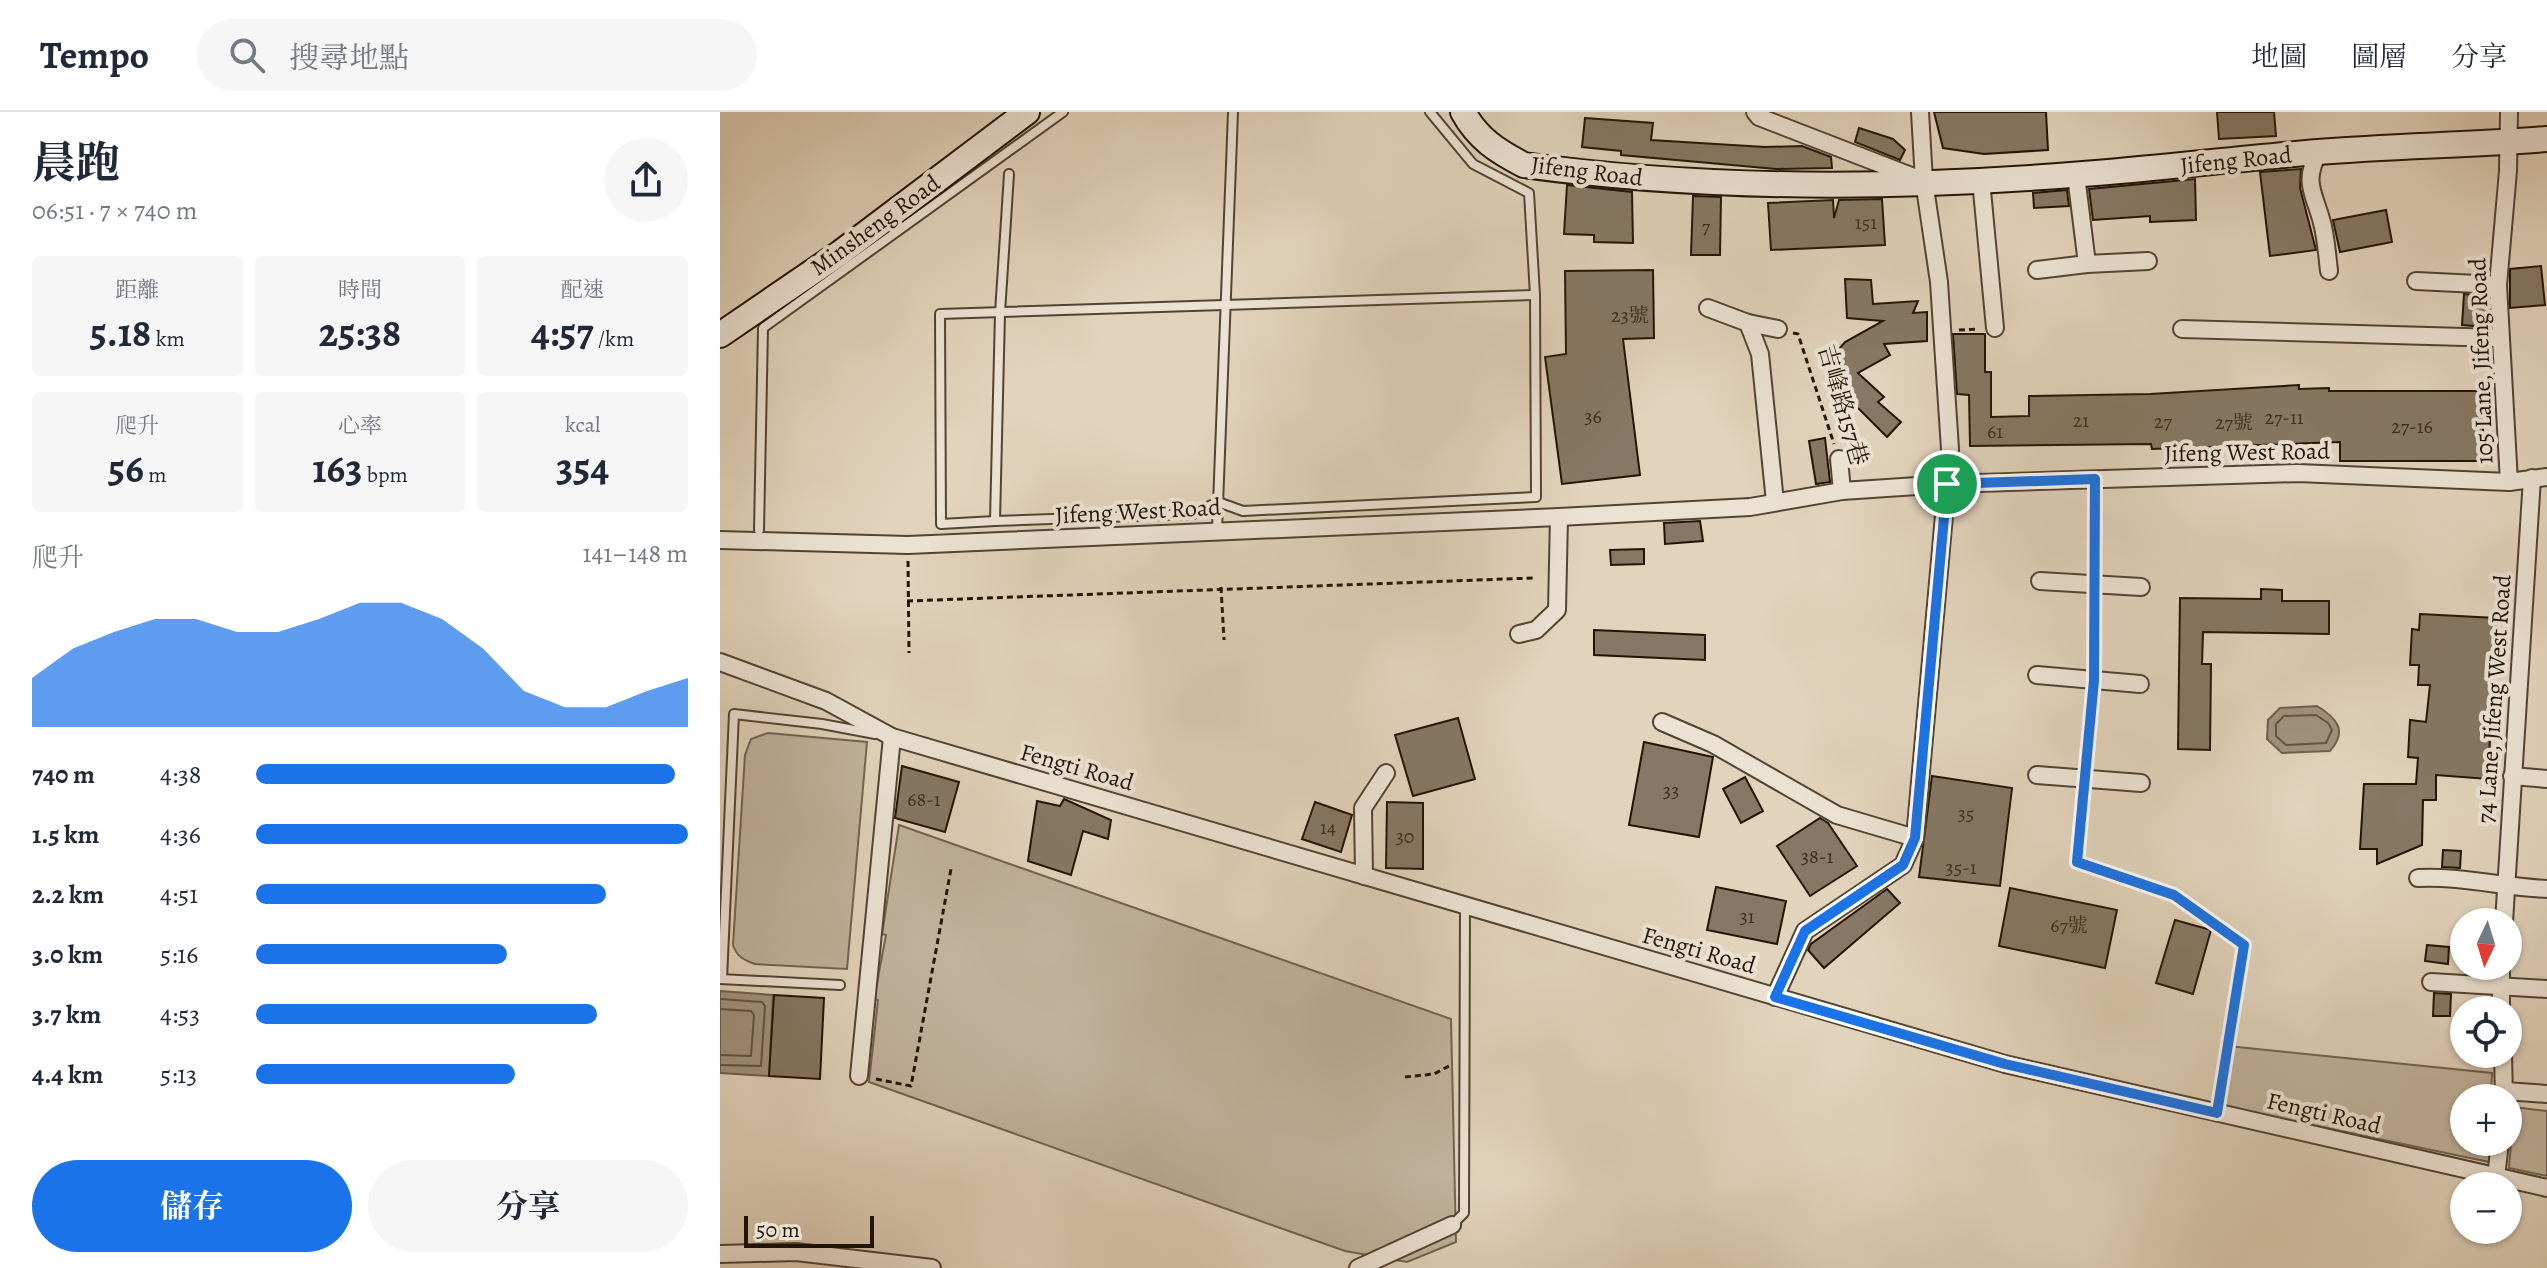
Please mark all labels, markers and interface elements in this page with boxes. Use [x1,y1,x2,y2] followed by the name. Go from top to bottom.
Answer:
[197,19,757,91] search box
[40,29,149,81] text: Tempo
[225,33,269,77] icon: search
[289,38,409,78] text: 搜尋地點
[2251,38,2307,76] text: 地圖
[2351,38,2407,76] text: 圖層
[2451,38,2507,76] text: 分享
[32,133,120,193] text: 晨跑
[604,138,688,222] button: share
[2178,138,2294,182] street label: Jifeng Road
[1529,148,1645,194] street label: Jifeng Road
[804,167,946,283] street label: Minsheng Road
[32,193,197,228] text: 06:51 · 7 × 740 m
[1855,209,1877,236] house number: 151
[1702,213,1711,240] house number: 7
[2461,257,2501,465] street label: 105 Lane, Jifeng Road
[115,275,159,305] text: 距離
[338,275,382,305] text: 時間
[561,275,605,305] text: 配速
[1611,302,1649,329] house number: 23號
[90,305,151,360] text: 5.18
[319,305,401,360] text: 25:38
[531,305,593,360] text: 4:57
[151,324,185,354] text: km
[593,324,634,354] text: /km
[1810,341,1876,469] street label: 吉峰路157巷
[1584,403,1602,430] house number: 36
[2264,404,2304,431] house number: 27-11
[2073,407,2089,434] house number: 21
[2154,408,2173,435] house number: 27
[2215,409,2253,436] house number: 27號
[565,410,600,440] text: kcal
[115,411,159,441] text: 爬升
[338,411,382,441] text: 心率
[2391,413,2433,440] house number: 27-16
[1987,418,2003,445] house number: 61
[2164,435,2330,469] street label: Jifeng West Road
[556,440,609,495] text: 354
[108,441,144,496] text: 56
[312,441,362,496] text: 163
[1913,450,1981,518] pin
[144,460,167,490] text: m
[362,460,408,490] text: bpm
[1925,462,1969,506] icon: arrive
[1054,491,1222,531] street label: Jifeng West Road
[583,536,688,571] text: 141–148 m
[32,540,84,575] text: 爬升
[2469,573,2519,825] street label: 74 Lane, Jifeng West Road
[1017,736,1138,798] street label: Fengti Road
[32,757,95,792] text: 740 m
[160,757,201,792] text: 4:38
[1663,777,1679,804] house number: 33
[907,786,941,813] house number: 68-1
[1958,800,1974,827] house number: 35
[1320,814,1336,841] house number: 14
[32,817,99,852] text: 1.5 km
[160,817,201,852] text: 4:36
[1396,823,1414,850] house number: 30
[1801,843,1833,870] house number: 38-1
[1945,854,1977,881] house number: 35-1
[32,877,104,912] text: 2.2 km
[160,877,198,912] text: 4:51
[1739,903,1755,930] house number: 31
[2450,908,2522,980] north arrow
[2450,908,2522,1244] map controls
[2050,912,2088,939] house number: 67號
[1639,919,1760,981] street label: Fengti Road
[32,937,103,972] text: 3.0 km
[160,937,198,972] text: 5:16
[2450,996,2522,1068] button: locate
[32,997,101,1032] text: 3.7 km
[160,997,200,1032] text: 4:53
[32,1057,103,1092] text: 4.4 km
[160,1057,197,1092] text: 5:13
[2264,1084,2384,1142] street label: Fengti Road
[2450,1084,2522,1156] button: +
[32,1160,352,1252] button: 儲存
[368,1160,688,1252] button: 分享
[2450,1172,2522,1244] button: −
[744,1212,874,1248] scale bar
[756,1215,800,1245] text: 50 m

